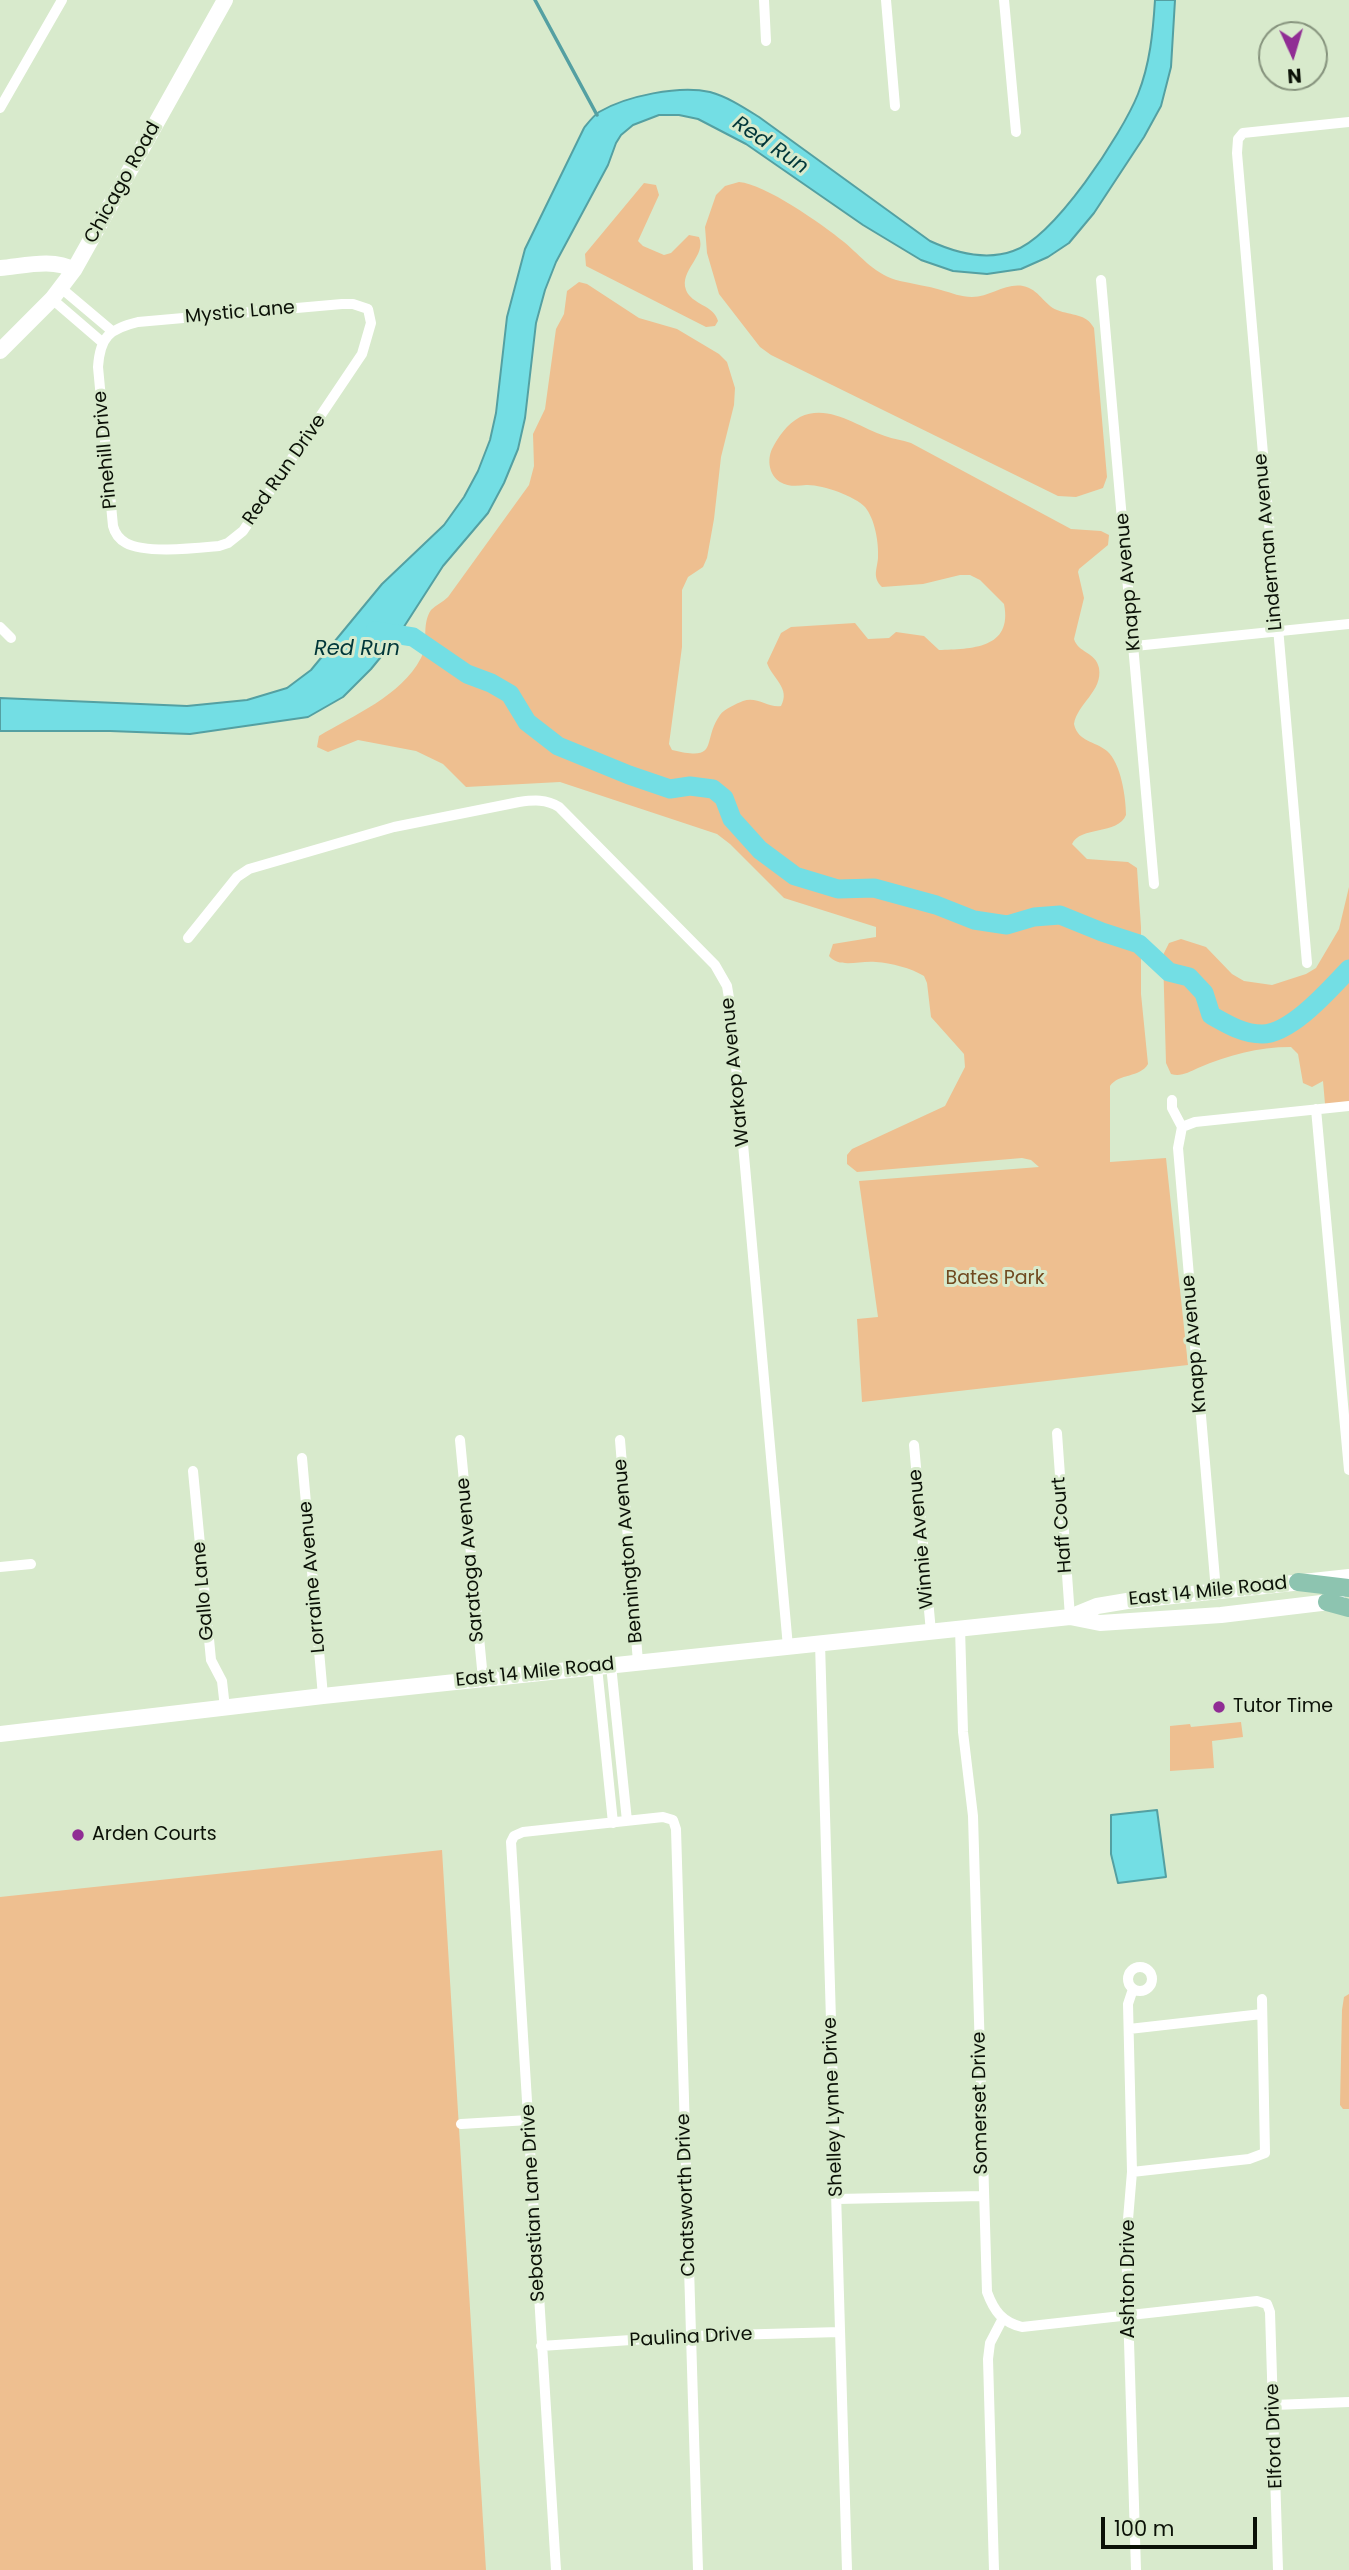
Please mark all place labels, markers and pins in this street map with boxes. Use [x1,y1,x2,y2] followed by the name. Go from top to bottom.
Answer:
[1233,1696,1333,1718] place label: Tutor Time
[1211,1699,1227,1715] marker: Tutor Time
[92,1824,217,1846] place label: Arden Courts
[70,1827,86,1843] marker: Arden Courts

